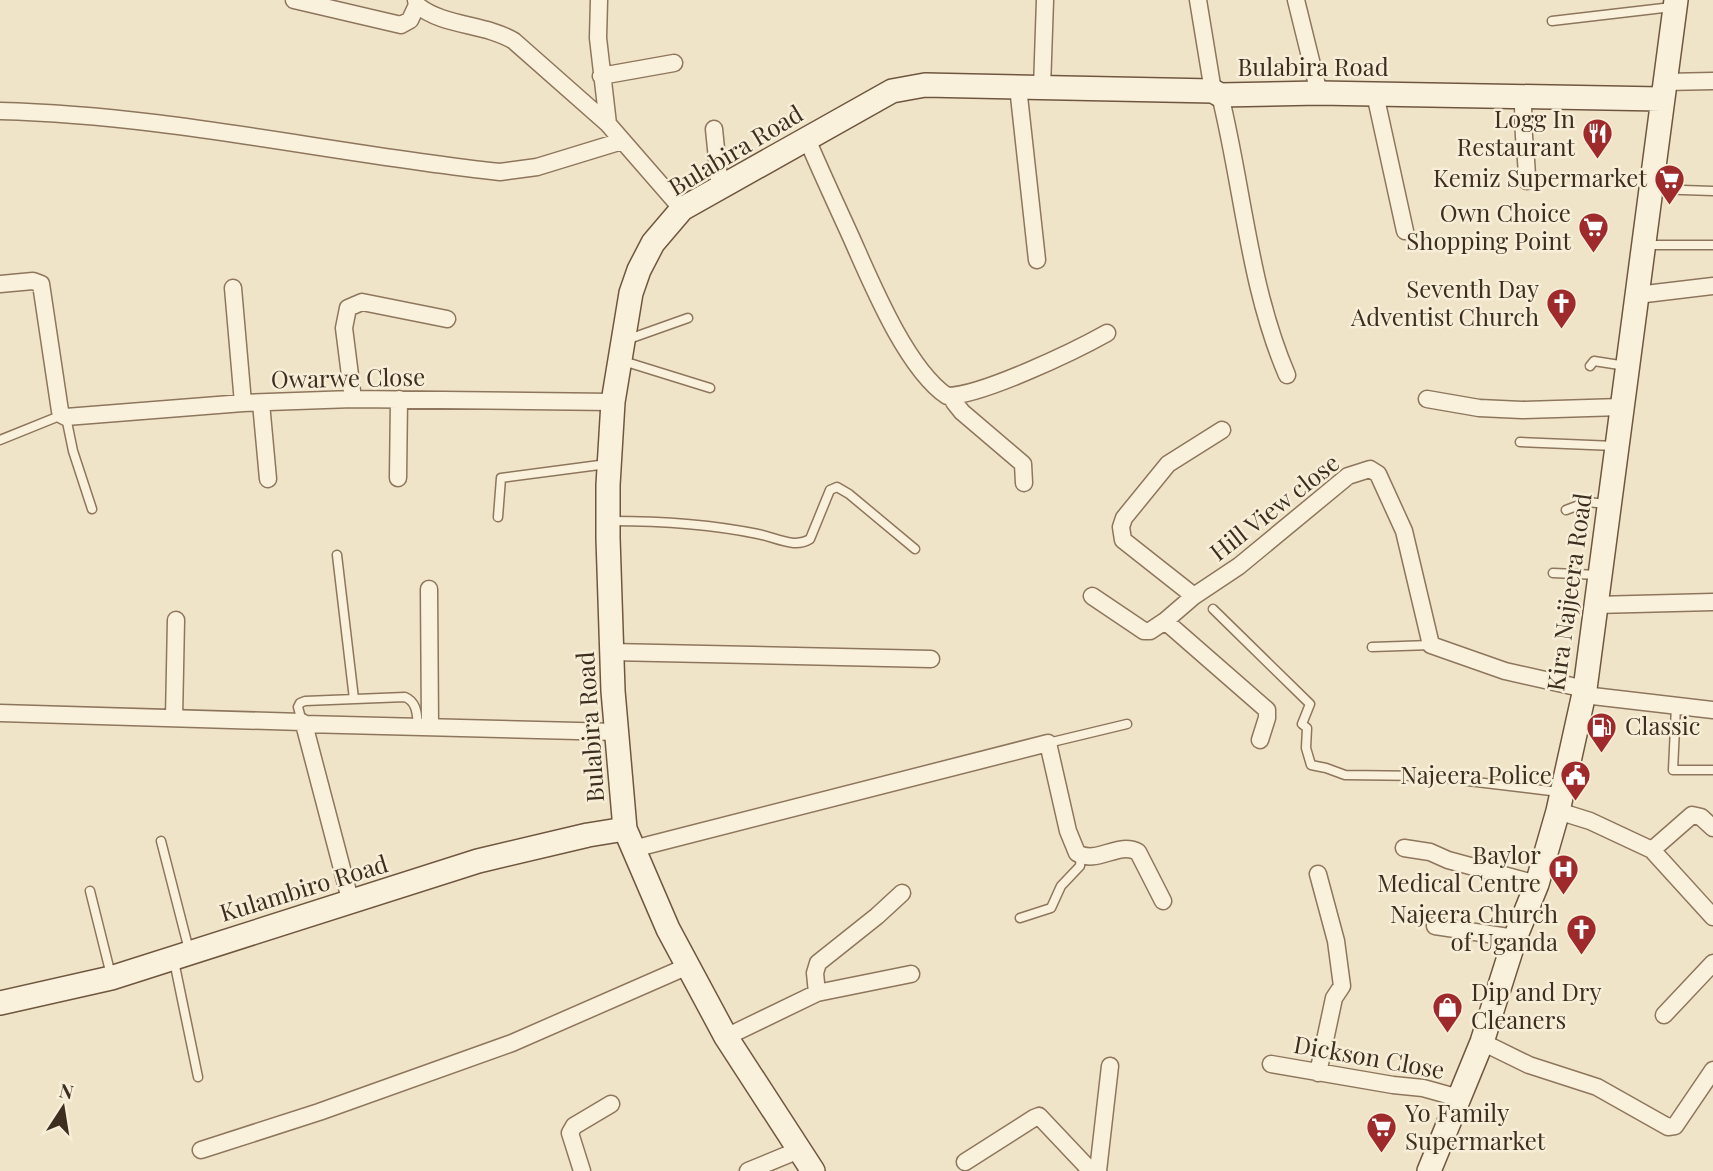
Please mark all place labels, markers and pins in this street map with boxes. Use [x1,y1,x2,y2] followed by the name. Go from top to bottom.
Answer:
[1457,102,1575,162] place label: Logg In Restaurant
[1581,117,1615,161] restaurant icon: Logg In Restaurant
[1433,161,1647,193] place label: Kemiz Supermarket
[1653,162,1687,206] supermarket icon: Kemiz Supermarket
[1406,196,1571,256] place label: Own Choice Shopping Point
[1577,211,1611,255] supermarket icon: Own Choice Shopping Point
[1350,272,1539,332] place label: Seventh Day Adventist Church
[1545,287,1579,331] church icon: Seventh Day Adventist Church
[1625,709,1700,741] place label: Classic
[1585,710,1619,754] fuel station icon: Classic
[1400,758,1552,790] place label: Najeera Police
[1558,759,1592,803] public building icon: Najeera Police
[1377,838,1541,898] place label: Baylor Medical Centre
[1547,853,1581,897] hospital icon: Baylor Medical Centre
[1390,897,1558,957] place label: Najeera Church of Uganda
[1564,912,1598,956] church icon: Najeera Church of Uganda
[1471,975,1602,1035] place label: Dip and Dry Cleaners
[1431,990,1465,1034] shop icon: Dip and Dry Cleaners
[1404,1096,1546,1156] place label: Yo Family Supermarket
[1365,1111,1399,1155] supermarket icon: Yo Family Supermarket

